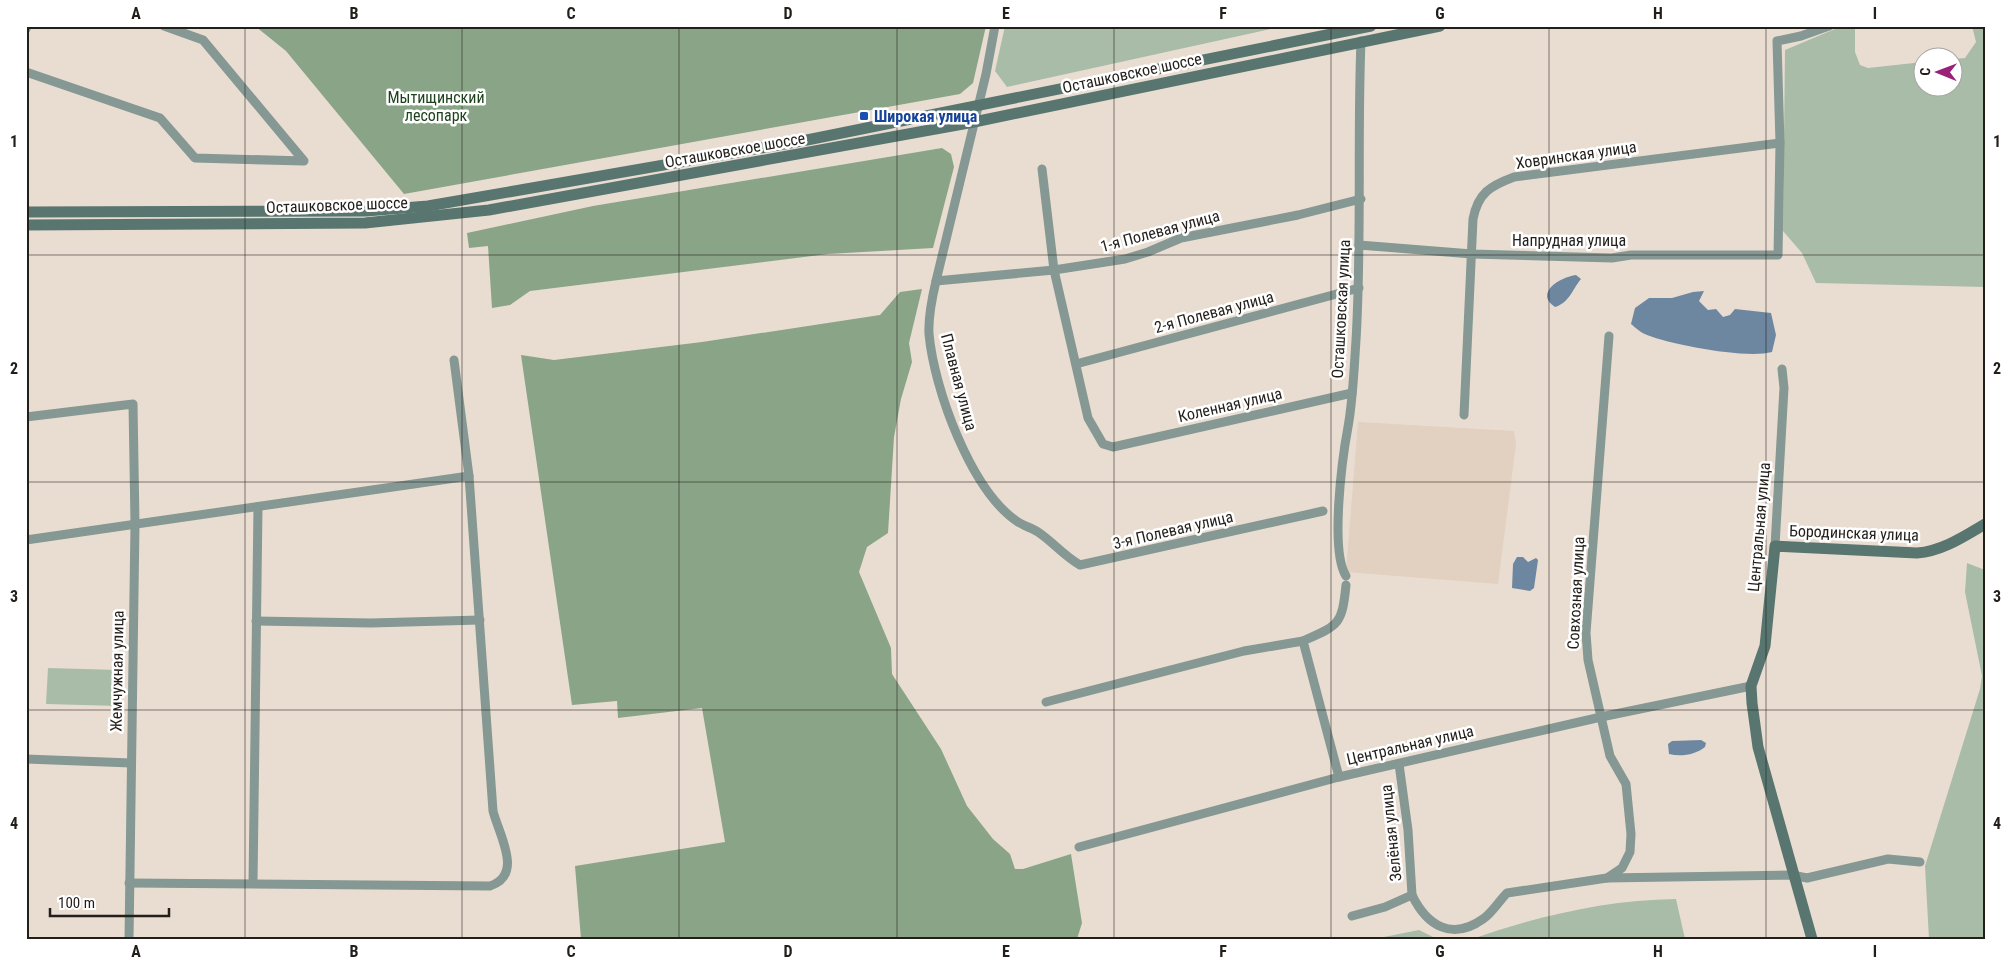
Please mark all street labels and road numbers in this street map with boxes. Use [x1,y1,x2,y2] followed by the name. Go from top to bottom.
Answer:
[1061,49,1203,97] street label: Осташковское шоссе
[663,128,807,172] street label: Осташковское шоссе
[1514,137,1638,173] street label: Ховринская улица
[266,193,408,217] street label: Осташковское шоссе
[1098,206,1222,256] street label: 1-я Полевая улица
[1512,231,1626,250] street label: Напрудная улица
[1328,239,1354,379] street label: Осташковская улица
[1152,287,1276,337] street label: 2-я Полевая улица
[937,331,981,433] street label: Плавная улица
[1176,384,1284,426] street label: Коленная улица
[1744,461,1774,593] street label: Центральная улица
[1111,507,1235,553] street label: 3-я Полевая улица
[1789,521,1919,545] street label: Бородинская улица
[1564,536,1588,650] street label: Совхозная улица
[106,610,128,732] street label: Жемчужная улица
[1345,721,1475,769] street label: Центральная улица
[1376,784,1406,882] street label: Зелёная улица

